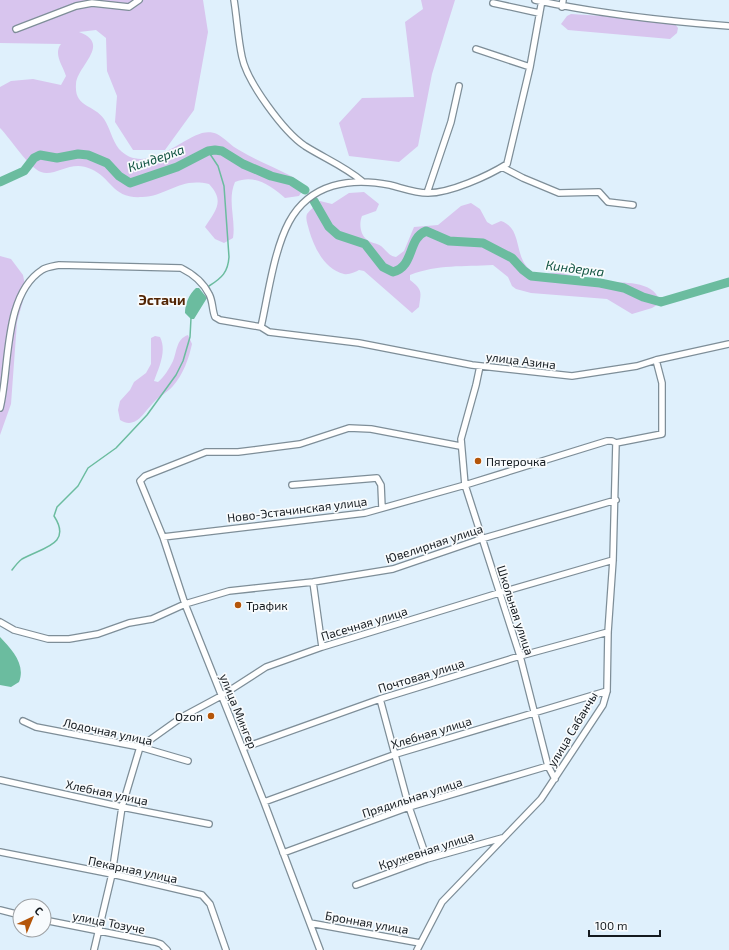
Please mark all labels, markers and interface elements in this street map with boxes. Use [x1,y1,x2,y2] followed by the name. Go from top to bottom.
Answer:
[126,141,186,175] water label: Киндерка
[545,256,605,280] water label: Киндерка
[138,291,186,308] district label: Эстачи
[485,349,557,372] street label: улица Азина
[486,454,546,468] place label: Пятерочка
[473,456,483,466] marker: Пятерочка
[226,493,368,526] street label: Ново-Эстачинская улица
[384,521,485,566] street label: Ювелирная улица
[494,563,537,657] street label: Школьная улица
[246,598,288,612] place label: Трафик
[233,600,243,610] marker: Трафик
[319,603,409,644] street label: Пасечная улица
[376,655,466,696] street label: Почтовая улица
[217,671,260,751] street label: улица Мингер
[544,689,601,770] street label: улица Сабанчы
[175,709,203,723] place label: Ozon
[206,711,216,721] marker: Ozon
[389,713,473,752] street label: Хлебная улица
[62,715,154,748] street label: Лодочная улица
[360,774,464,821] street label: Прядильная улица
[64,776,149,809] street label: Хлебная улица
[377,828,476,873] street label: Кружевная улица
[87,853,179,886] street label: Пекарная улица
[12,898,52,938] north arrow
[32,904,47,918] text: С
[71,908,147,937] street label: улица Тозуче
[324,908,410,937] street label: Бронная улица
[589,912,660,938] scale bar
[595,918,627,932] text: 100 m

